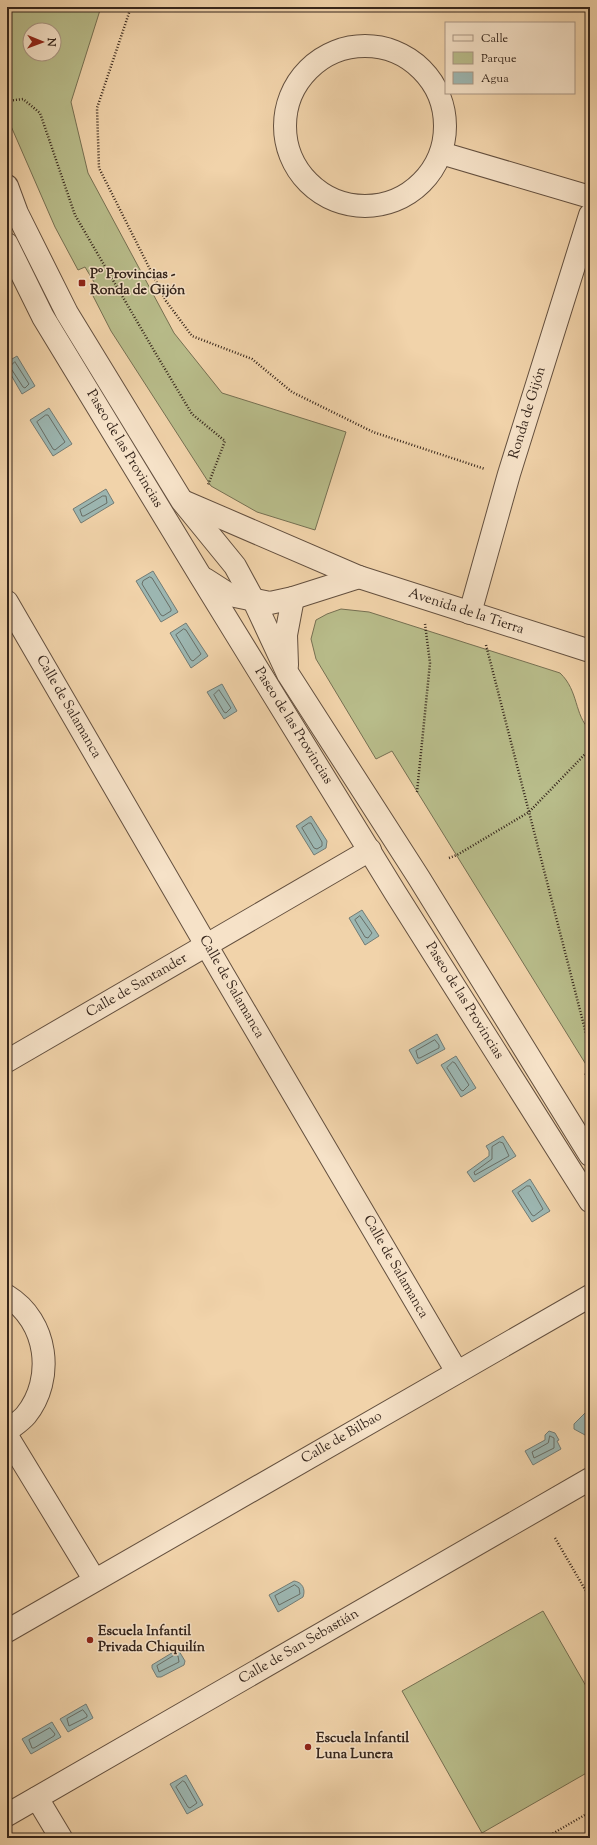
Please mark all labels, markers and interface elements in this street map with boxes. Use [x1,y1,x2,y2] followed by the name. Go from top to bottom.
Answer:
[22,22,62,62] north arrow
[445,22,575,94] legend
[481,30,509,48] text: Calle
[43,37,59,47] text: N
[481,50,517,68] text: Parque
[481,70,509,88] text: Agua
[90,265,186,301] place label: Pº Provincias - Ronda de Gijón
[77,278,87,288] marker: Pº Provincias - Ronda de Gijón
[505,365,551,461] street label: Ronda de Gijón
[81,386,167,512] street label: Paseo de las Provincias
[405,584,527,640] street label: Avenida de la Tierra
[30,652,106,763] street label: Calle de Salamanca
[249,664,337,788] street label: Paseo de las Provincias
[193,932,269,1043] street label: Calle de Salamanca
[420,939,508,1063] street label: Paseo de las Provincias
[83,949,192,1023] street label: Calle de Santander
[357,1212,433,1323] street label: Calle de Salamanca
[298,1407,386,1469] street label: Calle de Bilbao
[235,1604,363,1690] street label: Calle de San Sebastián
[98,1622,206,1658] place label: Escuela Infantil Privada Chiquilín
[85,1635,95,1645] marker: Escuela Infantil Privada Chiquilín
[316,1729,409,1765] place label: Escuela Infantil Luna Lunera
[303,1742,313,1752] marker: Escuela Infantil Luna Lunera

